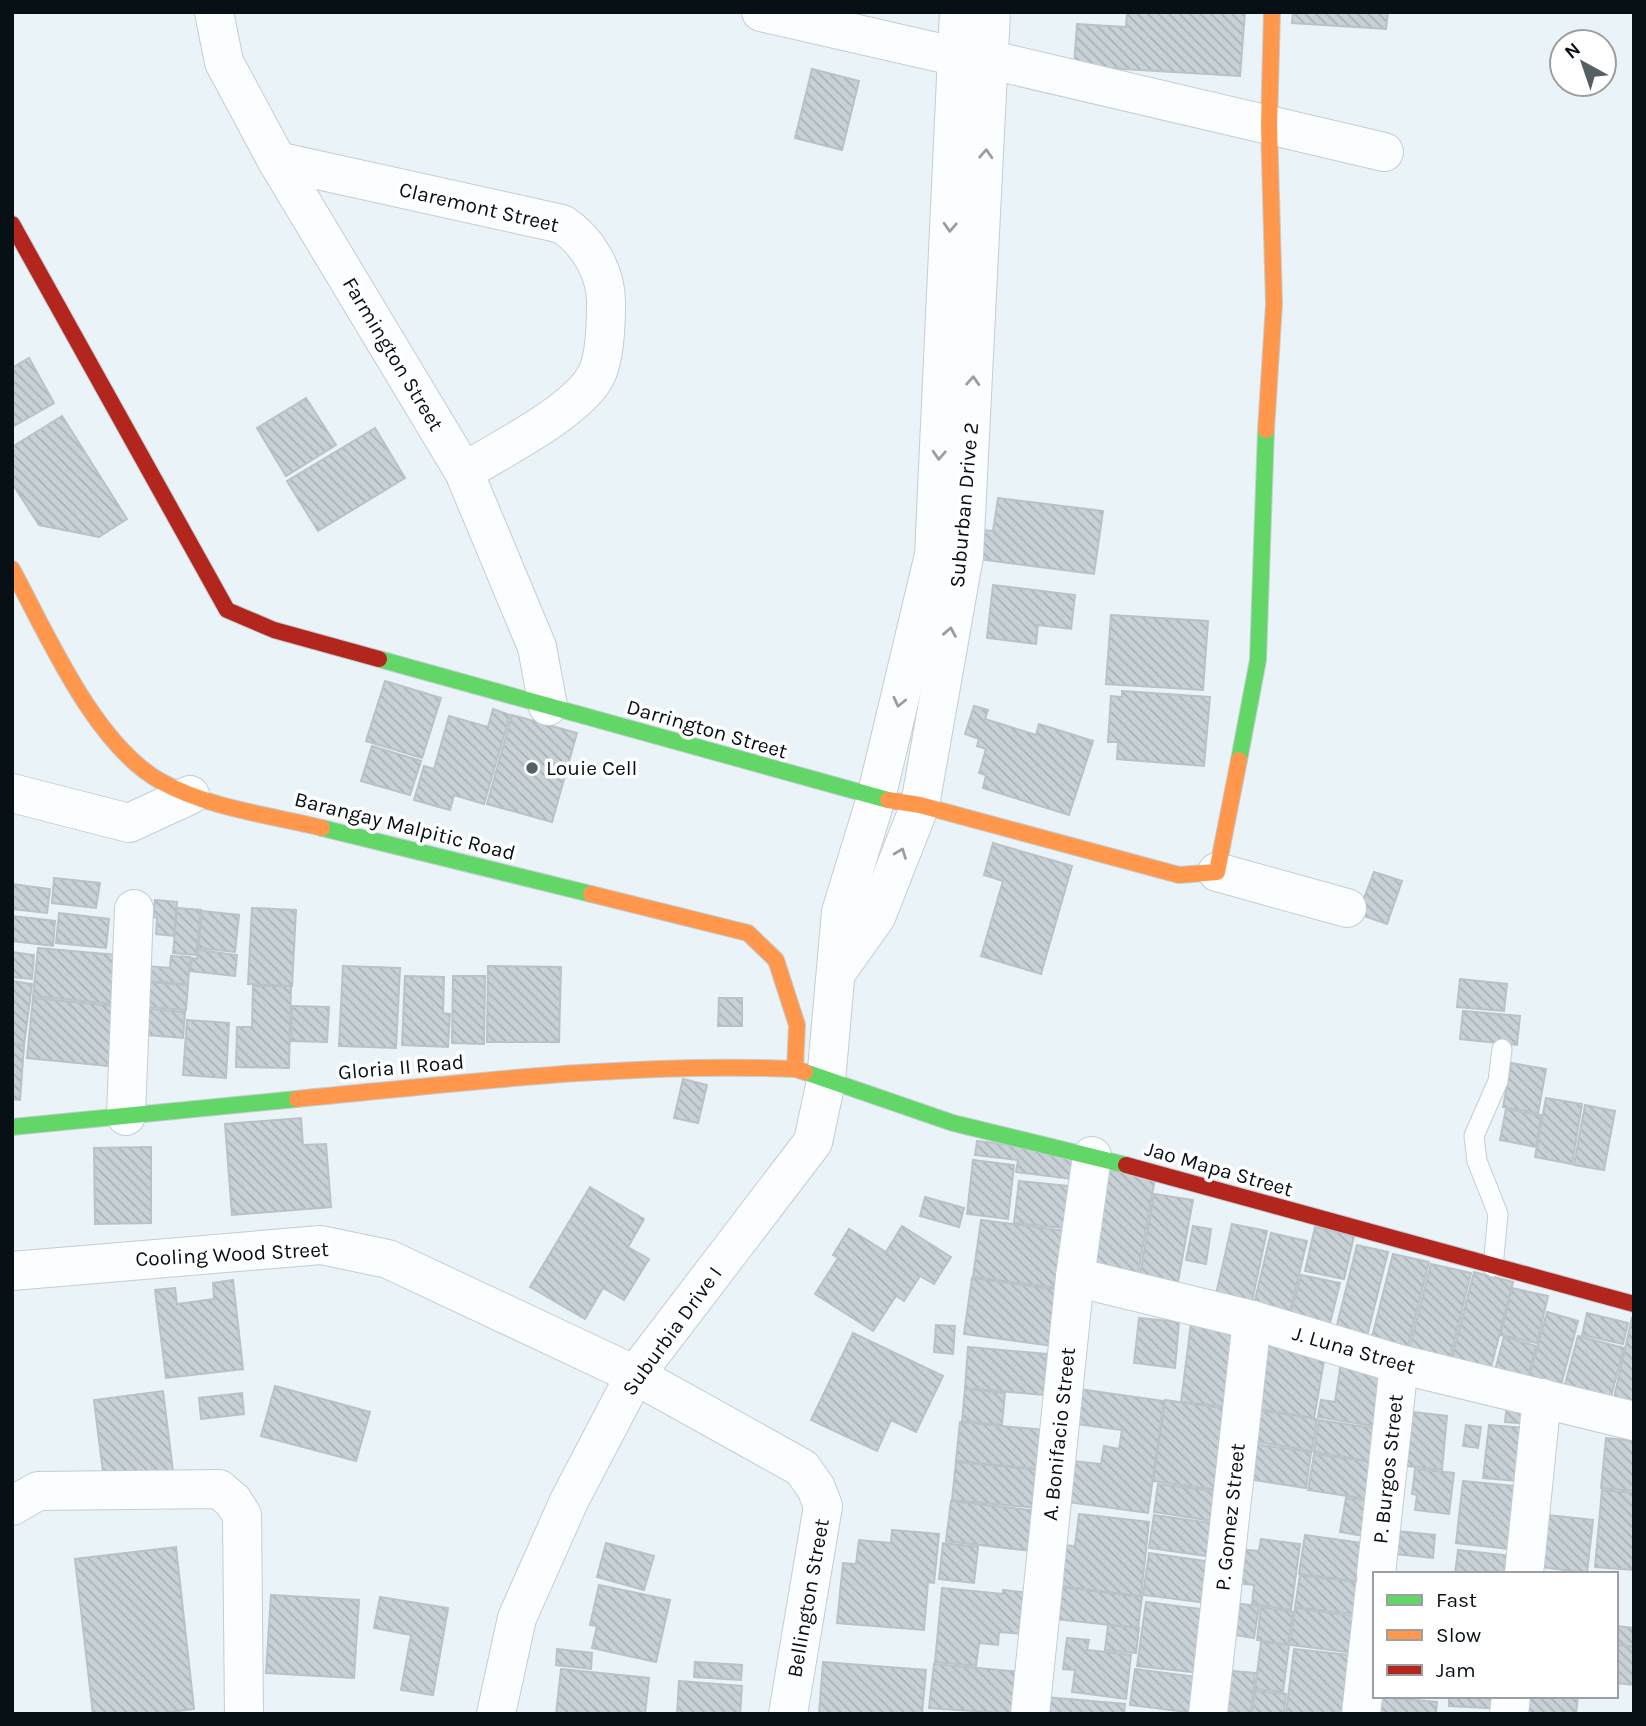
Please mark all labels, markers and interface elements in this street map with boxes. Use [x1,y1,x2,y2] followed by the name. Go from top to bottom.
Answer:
[1548,28,1618,98] north arrow
[1560,38,1585,64] text: N
[978,149,993,160] one-way arrow
[397,177,561,237] street label: Claremont Street
[943,222,958,233] one-way arrow
[338,273,448,435] street label: Farmington Street
[966,376,981,387] one-way arrow
[945,421,983,589] street label: Suburban Drive 2
[931,449,946,460] one-way arrow
[942,626,957,638] one-way arrow
[624,695,790,763] street label: Darrington Street
[893,696,907,708] one-way arrow
[546,756,637,780] place label: Louie Cell
[524,760,540,776] marker: Louie Cell
[292,787,518,865] street label: Barangay Malpitic Road
[893,848,907,860] one-way arrow
[337,1050,465,1084] street label: Gloria II Road
[1142,1136,1296,1202] street label: Jao Mapa Street
[135,1237,329,1271] street label: Cooling Wood Street
[617,1262,727,1400] street label: Suburbia Drive I
[1290,1321,1418,1379] street label: J. Luna Street
[1038,1346,1080,1522] street label: A. Bonifacio Street
[1368,1393,1408,1545] street label: P. Burgos Street
[1210,1442,1250,1592] street label: P. Gomez Street
[782,1517,834,1679] street label: Bellington Street
[1373,1572,1618,1698] legend
[1436,1588,1477,1612] text: Fast
[1436,1623,1481,1647] text: Slow
[1436,1658,1476,1682] text: Jam

